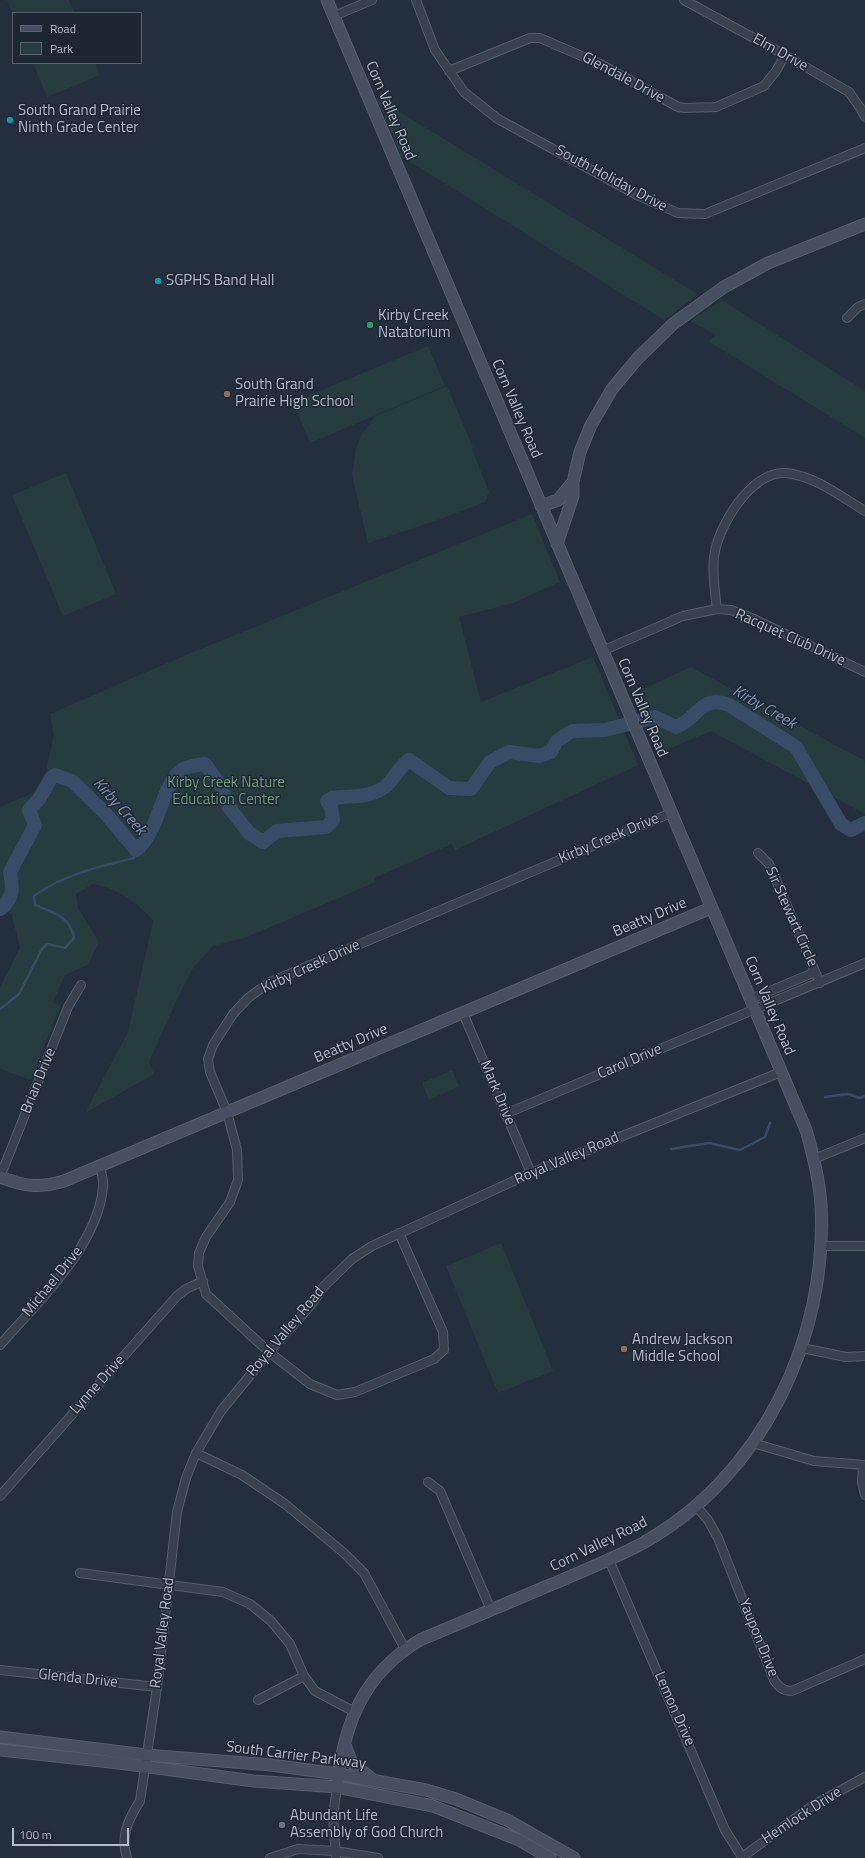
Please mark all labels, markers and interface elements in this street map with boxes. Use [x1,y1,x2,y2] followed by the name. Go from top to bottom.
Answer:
[12,12,142,64] legend
[50,19,76,38] text: Road
[749,30,811,76] street label: Elm Drive
[50,39,73,58] text: Park
[579,49,667,107] street label: Glendale Drive
[361,59,419,163] street label: Corn Valley Road
[18,102,141,137] place label: South Grand Prairie Ninth Grade Center
[5,115,15,125] marker: South Grand Prairie Ninth Grade Center
[552,142,670,216] street label: South Holiday Drive
[166,272,274,290] place label: SGPHS Band Hall
[153,276,163,286] marker: SGPHS Band Hall
[378,307,451,342] place label: Kirby Creek Natatorium
[365,320,375,330] marker: Kirby Creek Natatorium
[487,357,545,461] street label: Corn Valley Road
[235,376,354,411] place label: South Grand Prairie High School
[222,389,232,399] marker: South Grand Prairie High School
[732,606,848,670] street label: Racquet Club Drive
[613,656,671,760] street label: Corn Valley Road
[729,682,799,734] water label: Kirby Creek
[167,774,285,809] park label: Kirby Creek Nature Education Center
[88,775,150,839] water label: Kirby Creek
[556,810,662,868] street label: Kirby Creek Drive
[761,864,821,970] street label: Sir Stewart Circle
[610,894,690,942] street label: Beatty Drive
[259,936,363,998] street label: Kirby Creek Drive
[740,954,798,1058] street label: Corn Valley Road
[311,1020,391,1068] street label: Beatty Drive
[595,1040,665,1084] street label: Carol Drive
[18,1045,60,1117] street label: Brian Drive
[475,1058,519,1128] street label: Mark Drive
[512,1129,622,1189] street label: Royal Valley Road
[19,1243,87,1321] street label: Michael Drive
[243,1284,329,1380] street label: Royal Valley Road
[632,1331,733,1366] place label: Andrew Jackson Middle School
[619,1344,629,1354] marker: Andrew Jackson Middle School
[67,1352,129,1418] street label: Lynne Drive
[548,1514,650,1576] street label: Corn Valley Road
[147,1577,179,1689] street label: Royal Valley Road
[734,1596,782,1680] street label: Yaupon Drive
[37,1666,119,1692] street label: Glenda Drive
[650,1669,698,1749] street label: Lemon Drive
[225,1738,367,1774] street label: South Carrier Parkway
[759,1784,845,1848] street label: Hemlock Drive
[290,1807,443,1842] place label: Abundant Life Assembly of God Church
[14,1820,131,1846] scale bar
[277,1820,287,1830] marker: Abundant Life Assembly of God Church
[19,1825,52,1844] text: 100 m

